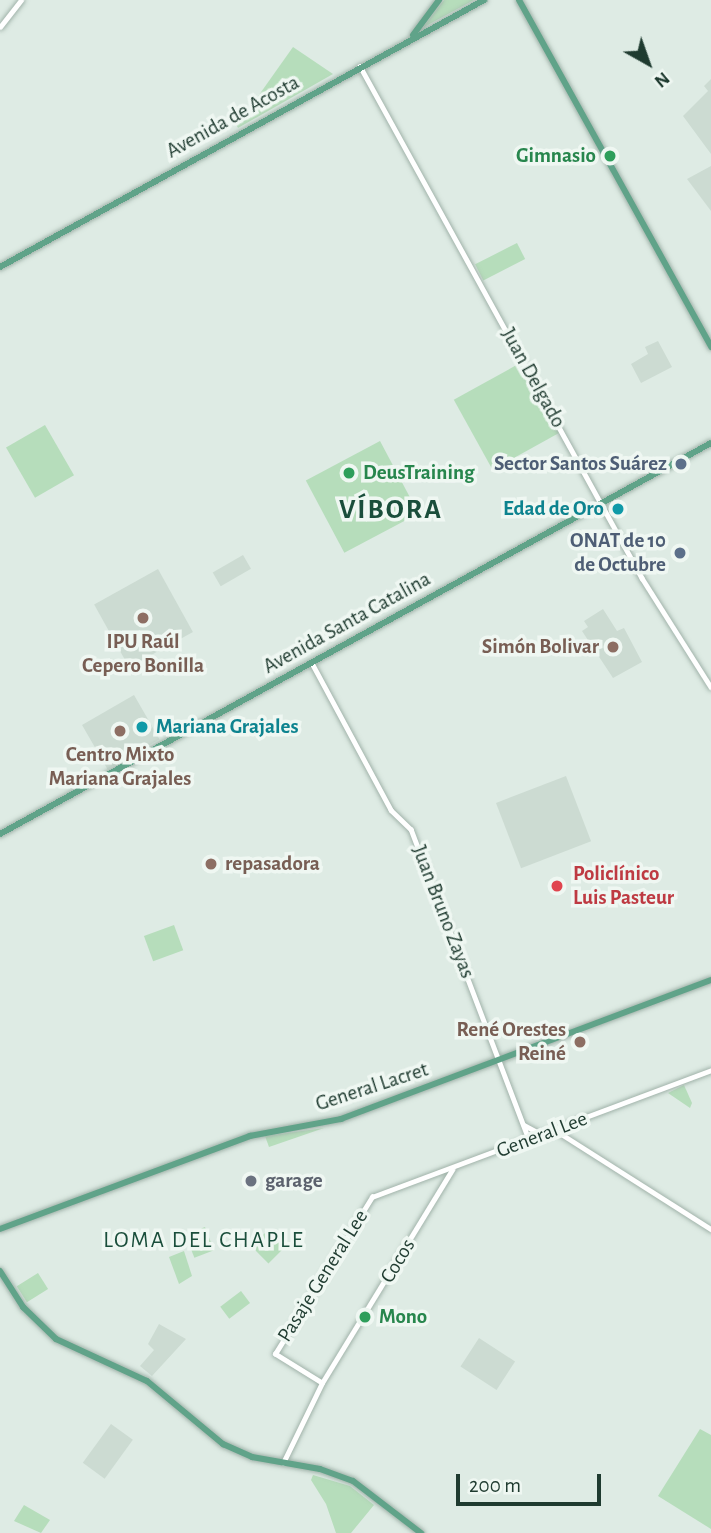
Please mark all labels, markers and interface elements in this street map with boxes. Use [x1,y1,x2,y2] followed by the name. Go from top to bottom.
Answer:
[613,28,683,98] north arrow
[651,68,673,91] text: N
[162,70,304,164] street label: Avenida de Acosta
[516,143,596,169] place label: Gimnasio
[602,148,618,164] marker: Gimnasio
[495,324,571,432] street label: Juan Delgado
[494,451,667,477] place label: Sector Santos Suárez
[673,456,689,472] marker: Sector Santos Suárez
[363,460,475,486] place label: DeusTraining
[341,465,357,481] marker: DeusTraining
[340,493,442,527] district label: VÍBORA
[503,496,604,522] place label: Edad de Oro
[610,501,626,517] marker: Edad de Oro
[570,528,666,578] place label: ONAT de 10 de Octubre
[672,545,688,561] marker: ONAT de 10 de Octubre
[259,567,435,679] street label: Avenida Santa Catalina
[135,610,151,626] marker: IPU Raúl Cepero Bonilla
[82,629,204,679] place label: IPU Raúl Cepero Bonilla
[482,634,599,660] place label: Simón Bolivar
[605,639,621,655] marker: Simón Bolivar
[156,714,299,740] place label: Mariana Grajales
[134,719,150,735] marker: Mariana Grajales
[112,723,128,739] marker: Centro Mixto Mariana Grajales
[49,742,191,792] place label: Centro Mixto Mariana Grajales
[406,842,480,982] street label: Juan Bruno Zayas
[225,851,320,877] place label: repasadora
[203,856,219,872] marker: repasadora
[573,861,674,911] place label: Policlínico Luis Pasteur
[547,876,567,896] marker: Policlínico Luis Pasteur
[457,1017,566,1067] place label: René Orestes Reiné
[572,1034,588,1050] marker: René Orestes Reiné
[313,1057,431,1117] street label: General Lacret
[493,1106,591,1164] street label: General Lee
[265,1168,323,1194] place label: garage
[243,1173,259,1189] marker: garage
[272,1205,374,1347] street label: Pasaje General Lee
[105,1227,303,1255] district label: LOMA DEL CHAPLE
[375,1234,421,1288] street label: Cocos
[379,1304,427,1330] place label: Mono
[357,1309,373,1325] marker: Mono
[459,1460,604,1504] scale bar
[469,1475,521,1496] text: 200 m

